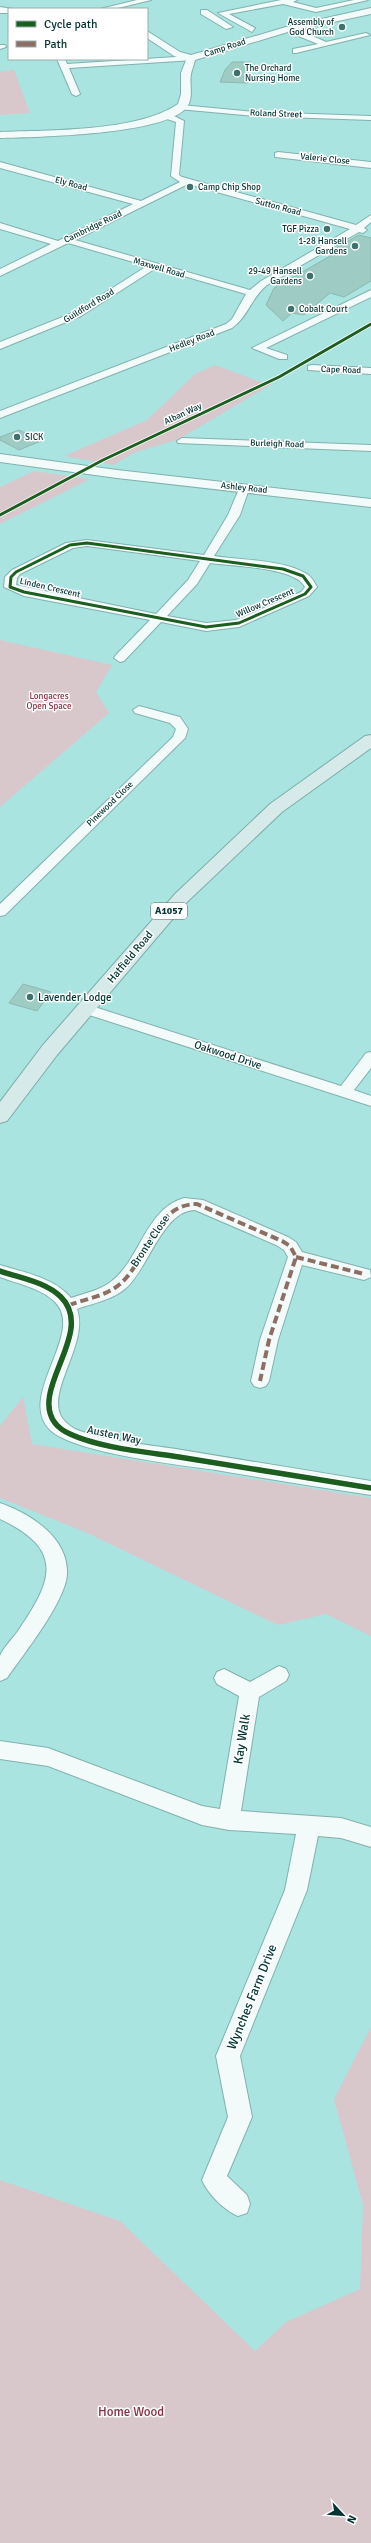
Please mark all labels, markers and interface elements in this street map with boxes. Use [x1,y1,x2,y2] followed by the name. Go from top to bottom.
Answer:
[8,8,148,60] legend
[44,17,97,32] text: Cycle path
[288,17,335,38] place label: Assembly of God Church
[337,22,347,32] marker: Assembly of God Church
[203,36,247,60] street label: Camp Road
[44,37,67,52] text: Path
[245,63,300,84] place label: The Orchard Nursing Home
[232,68,242,78] marker: The Orchard Nursing Home
[250,108,302,120] street label: Roland Street
[300,151,351,167] street label: Valerie Close
[54,174,89,194] street label: Ely Road
[185,182,195,192] marker: Camp Chip Shop
[198,182,261,193] place label: Camp Chip Shop
[254,196,302,218] street label: Sutton Road
[62,208,124,246] street label: Cambridge Road
[282,224,319,235] place label: TGF Pizza
[322,224,332,234] marker: TGF Pizza
[298,236,347,257] place label: 1-28 Hansell Gardens
[350,241,360,251] marker: 1-28 Hansell Gardens
[132,255,186,281] street label: Maxwell Road
[248,266,302,287] place label: 29-49 Hansell Gardens
[305,271,315,281] marker: 29-49 Hansell Gardens
[62,286,117,325] street label: Guildford Road
[286,304,296,314] marker: Cobalt Court
[299,304,348,315] place label: Cobalt Court
[168,327,216,355] street label: Hedley Road
[321,364,362,376] street label: Cape Road
[162,400,204,427] street label: Alban Way
[12,432,22,442] marker: SICK
[25,432,44,443] place label: SICK
[250,438,304,450] street label: Burleigh Road
[220,480,268,496] street label: Ashley Road
[19,576,81,600] street label: Linden Crescent
[234,586,296,620] street label: Willow Crescent
[26,691,72,712] park label: Longacres Open Space
[84,779,136,829] street label: Pinewood Close
[151,903,187,919] road number: A1057
[105,928,156,986] street label: Hatfield Road
[38,991,112,1004] place label: Lavender Lodge
[25,992,35,1002] marker: Lavender Lodge
[193,1038,263,1072] street label: Oakwood Drive
[128,1213,172,1269] street label: Bronte Close
[86,1423,143,1447] street label: Austen Way
[230,1712,254,1765] street label: Kay Walk
[224,1942,280,2052] street label: Wynches Farm Drive
[98,2404,164,2420] park label: Home Wood
[323,2495,363,2535] north arrow
[344,2513,359,2525] text: N

